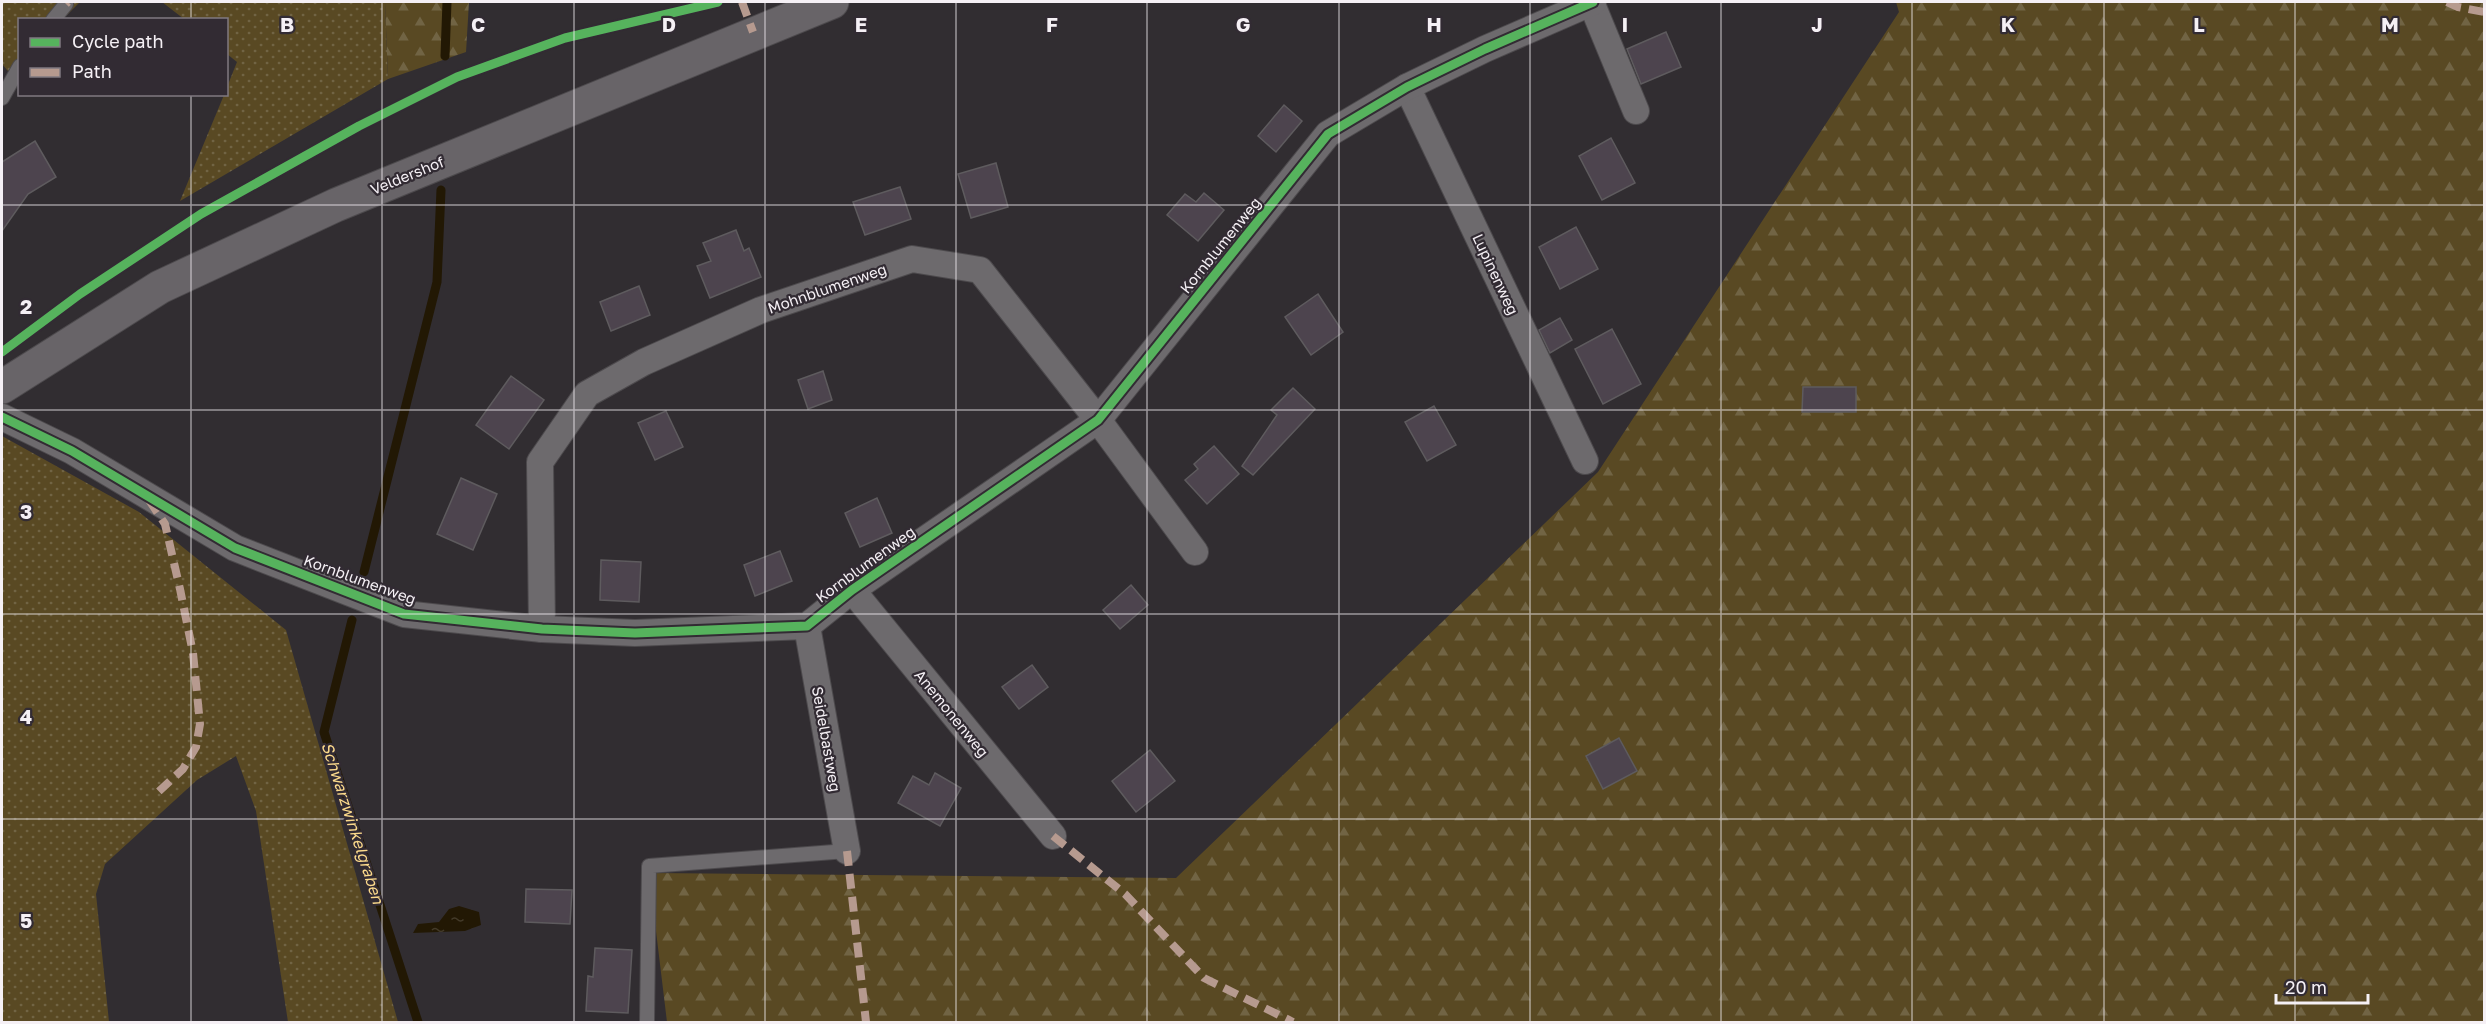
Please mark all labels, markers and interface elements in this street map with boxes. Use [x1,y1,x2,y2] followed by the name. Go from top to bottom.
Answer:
[280,12,294,36] text: B
[471,12,485,36] text: C
[662,12,676,36] text: D
[855,12,867,36] text: E
[1046,12,1058,36] text: F
[1236,12,1250,36] text: G
[1426,12,1442,36] text: H
[1622,12,1628,36] text: I
[1811,12,1823,36] text: J
[2001,12,2016,36] text: K
[2193,12,2205,36] text: L
[2381,12,2399,36] text: M
[18,18,228,96] legend
[72,30,164,52] text: Cycle path
[72,60,112,82] text: Path
[368,152,447,198] street label: Veldershof
[1176,193,1264,297] street label: Kornblumenweg
[1469,231,1523,317] street label: Lupinenweg
[765,259,889,317] street label: Mohnblumenweg
[20,294,32,318] text: 2
[20,499,32,523] text: 3
[812,522,918,606] street label: Kornblumenweg
[301,550,419,608] street label: Kornblumenweg
[911,666,993,760] street label: Anemonenweg
[809,685,845,793] street label: Seidelbastweg
[20,704,32,728] text: 4
[317,740,389,908] water label: Schwarzwinkelgraben
[20,908,32,932] text: 5
[2276,967,2368,1005] scale bar
[2285,976,2327,998] text: 20 m

